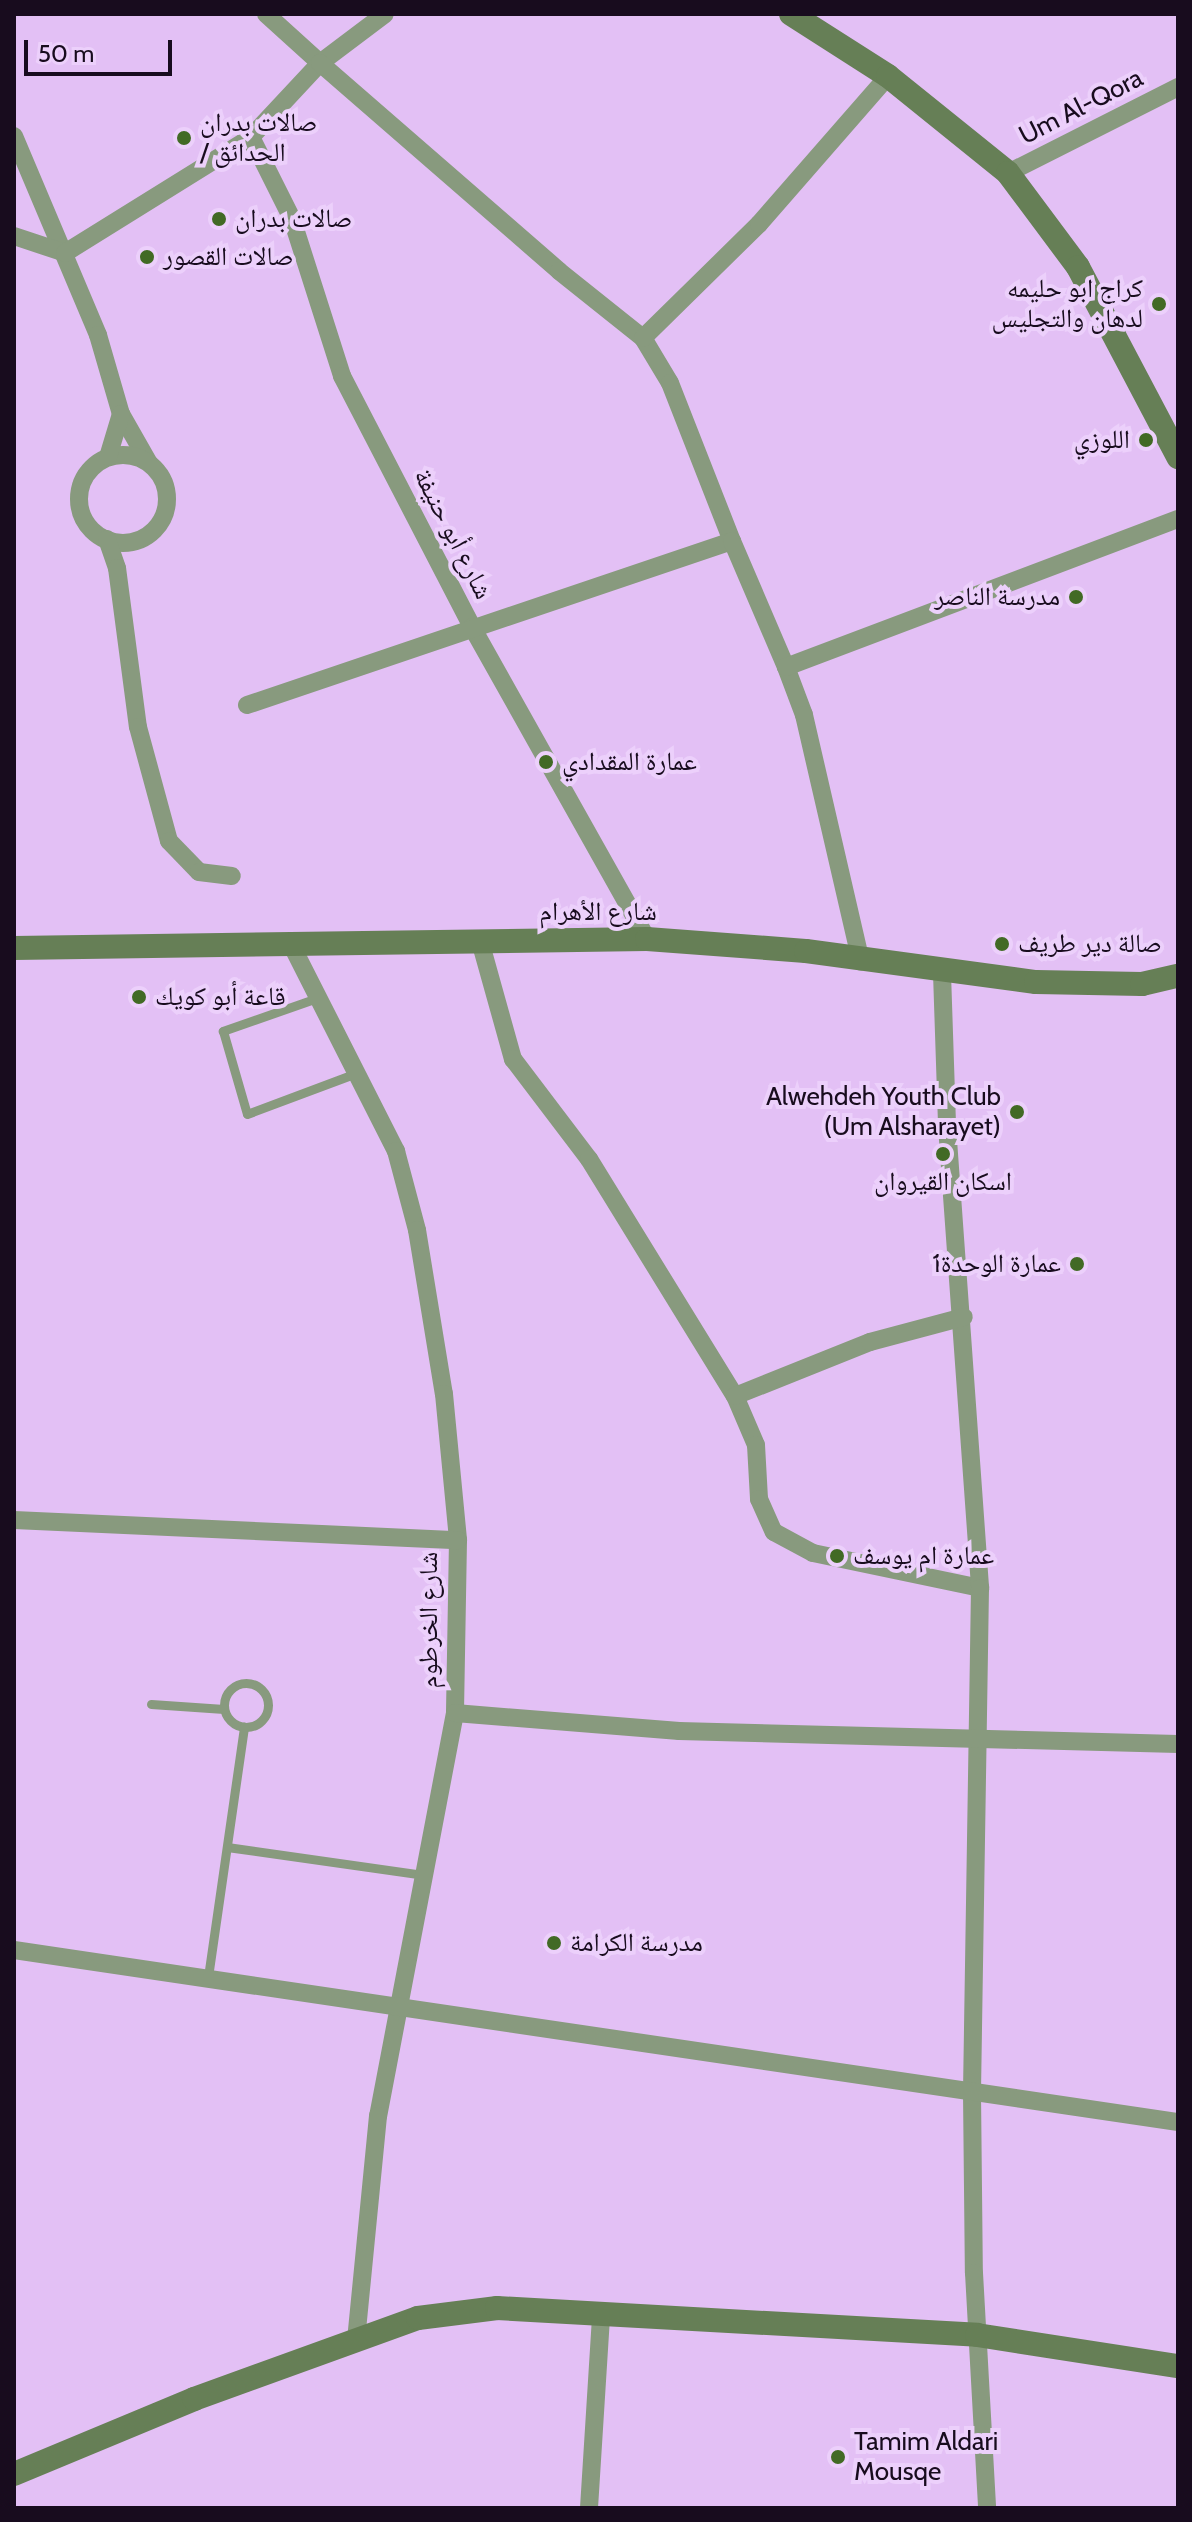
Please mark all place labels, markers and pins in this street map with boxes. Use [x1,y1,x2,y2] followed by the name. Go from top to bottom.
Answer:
[200,107,317,168] place label: صالات بدران / الحدائق
[175,129,193,147] marker: صالات بدران / الحدائق
[235,203,352,235] place label: صالات بدران
[210,210,228,228] marker: صالات بدران
[163,241,294,273] place label: صالات القصور
[138,248,156,266] marker: صالات القصور
[992,273,1143,334] place label: كراج ابو حليمه لدهان والتجليس
[1150,295,1168,313] marker: كراج ابو حليمه لدهان والتجليس
[1074,424,1130,456] place label: اللوزي
[1137,431,1155,449] marker: اللوزي
[934,581,1060,613] place label: مدرسة الناصر
[1067,588,1085,606] marker: مدرسة الناصر
[562,746,697,778] place label: عمارة المقدادي
[537,753,555,771] marker: عمارة المقدادي
[1018,928,1162,960] place label: صالة دير طريف
[993,935,1011,953] marker: صالة دير طريف
[155,981,286,1013] place label: قاعة أبو كويك
[130,988,148,1006] marker: قاعة أبو كويك
[766,1081,1001,1142] place label: Alwehdeh Youth Club (Um Alsharayet)
[1008,1103,1026,1121] marker: Alwehdeh Youth Club (Um Alsharayet)
[934,1145,952,1163] marker: اسكان القيروان
[874,1166,1012,1198] place label: اسكان القيروان
[932,1248,1061,1280] place label: عمارة الوحدة1
[1068,1255,1086,1273] marker: عمارة الوحدة1
[853,1540,994,1572] place label: عمارة ام يوسف
[828,1547,846,1565] marker: عمارة ام يوسف
[570,1927,703,1959] place label: مدرسة الكرامة
[545,1934,563,1952] marker: مدرسة الكرامة
[854,2426,998,2488] place label: Tamim Aldari Mousqe
[829,2448,847,2466] marker: Tamim Aldari Mousqe

